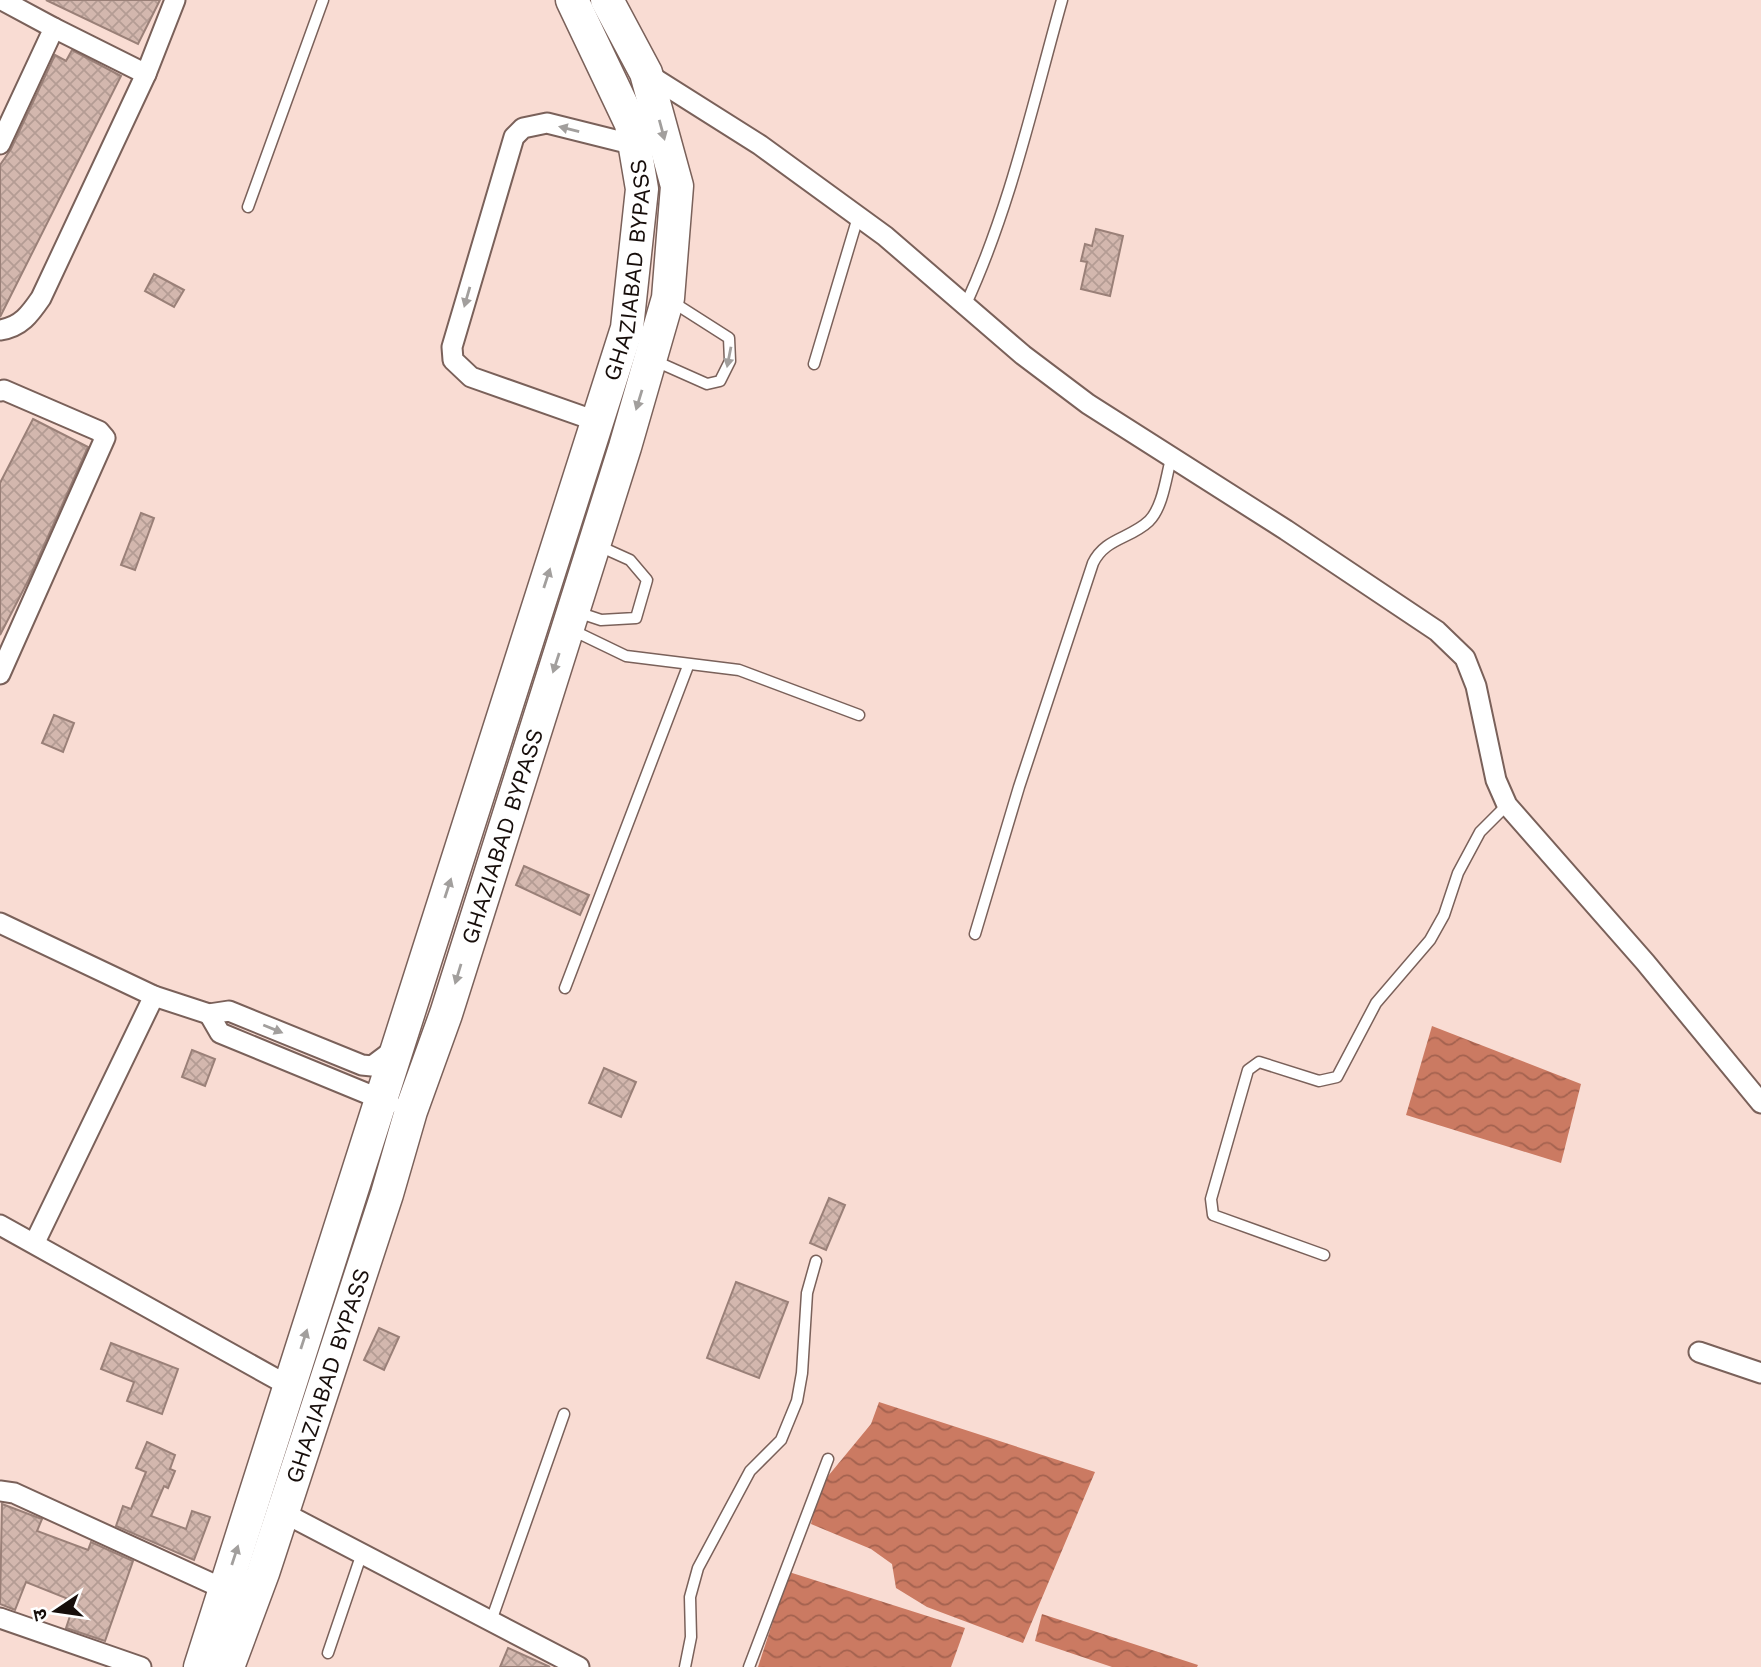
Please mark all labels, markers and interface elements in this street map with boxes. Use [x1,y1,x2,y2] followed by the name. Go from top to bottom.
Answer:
[657,120,667,141] one-way arrow
[558,123,580,134] one-way arrow
[598,157,656,384] street label: GHAZIABAD BYPASS
[461,287,471,308] one-way arrow
[723,346,734,368] one-way arrow
[633,389,644,410] one-way arrow
[542,568,553,589] one-way arrow
[550,653,561,674] one-way arrow
[456,725,549,947] street label: GHAZIABAD BYPASS
[443,878,454,899] one-way arrow
[452,963,462,984] one-way arrow
[263,1023,284,1034] one-way arrow
[280,1265,376,1487] street label: GHAZIABAD BYPASS
[300,1328,310,1349] one-way arrow
[231,1545,241,1566] one-way arrow
[21,1576,91,1646] north arrow
[27,1606,52,1623] text: उ

